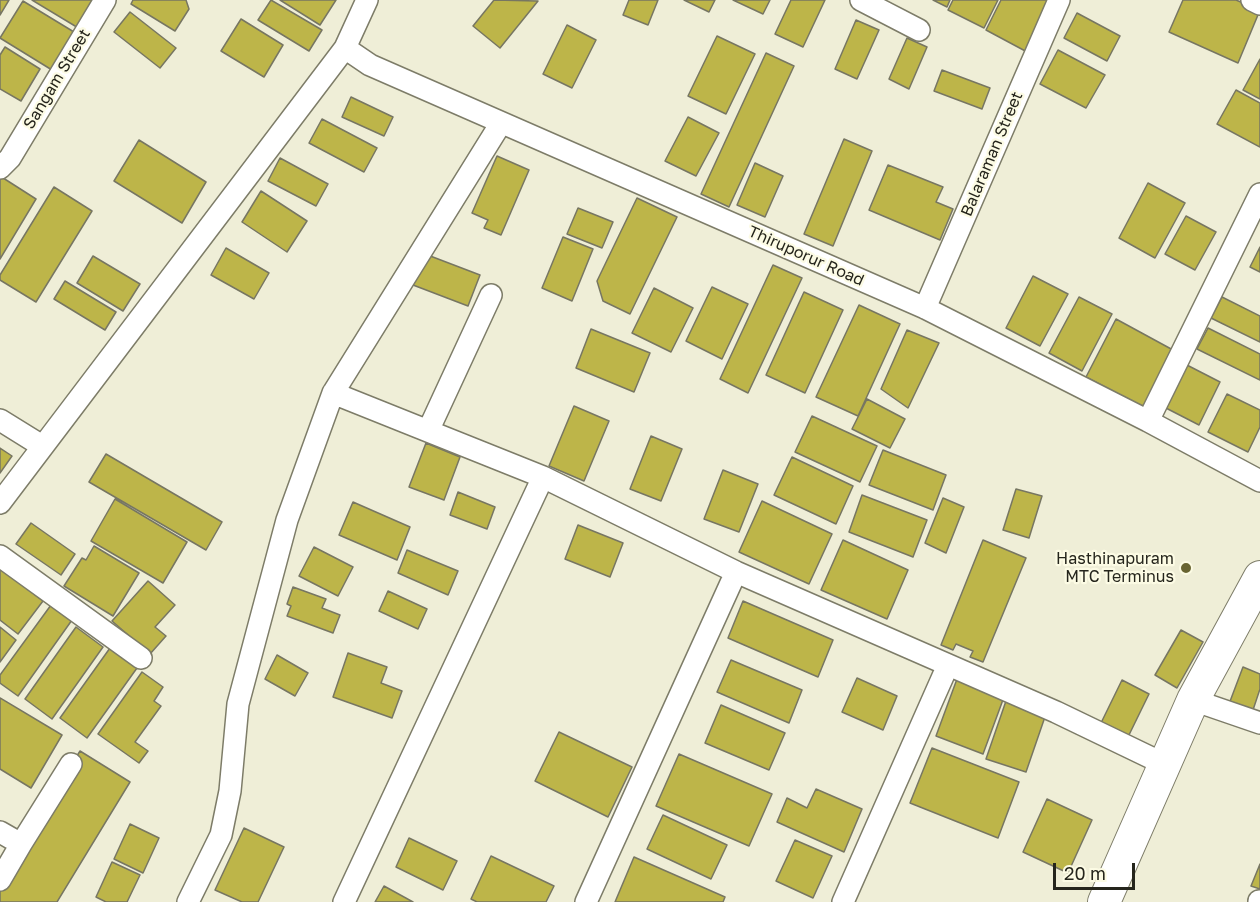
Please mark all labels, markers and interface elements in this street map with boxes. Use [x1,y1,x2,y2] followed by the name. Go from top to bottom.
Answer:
[20,25,94,133] street label: Sangam Street
[957,89,1027,219] street label: Balaraman Street
[745,222,867,290] street label: Thiruporur Road
[1056,549,1174,587] place label: Hasthinapuram MTC Terminus
[1179,561,1193,575] marker: Hasthinapuram MTC Terminus
[1056,851,1138,889] scale bar
[1064,862,1106,884] text: 20 m

